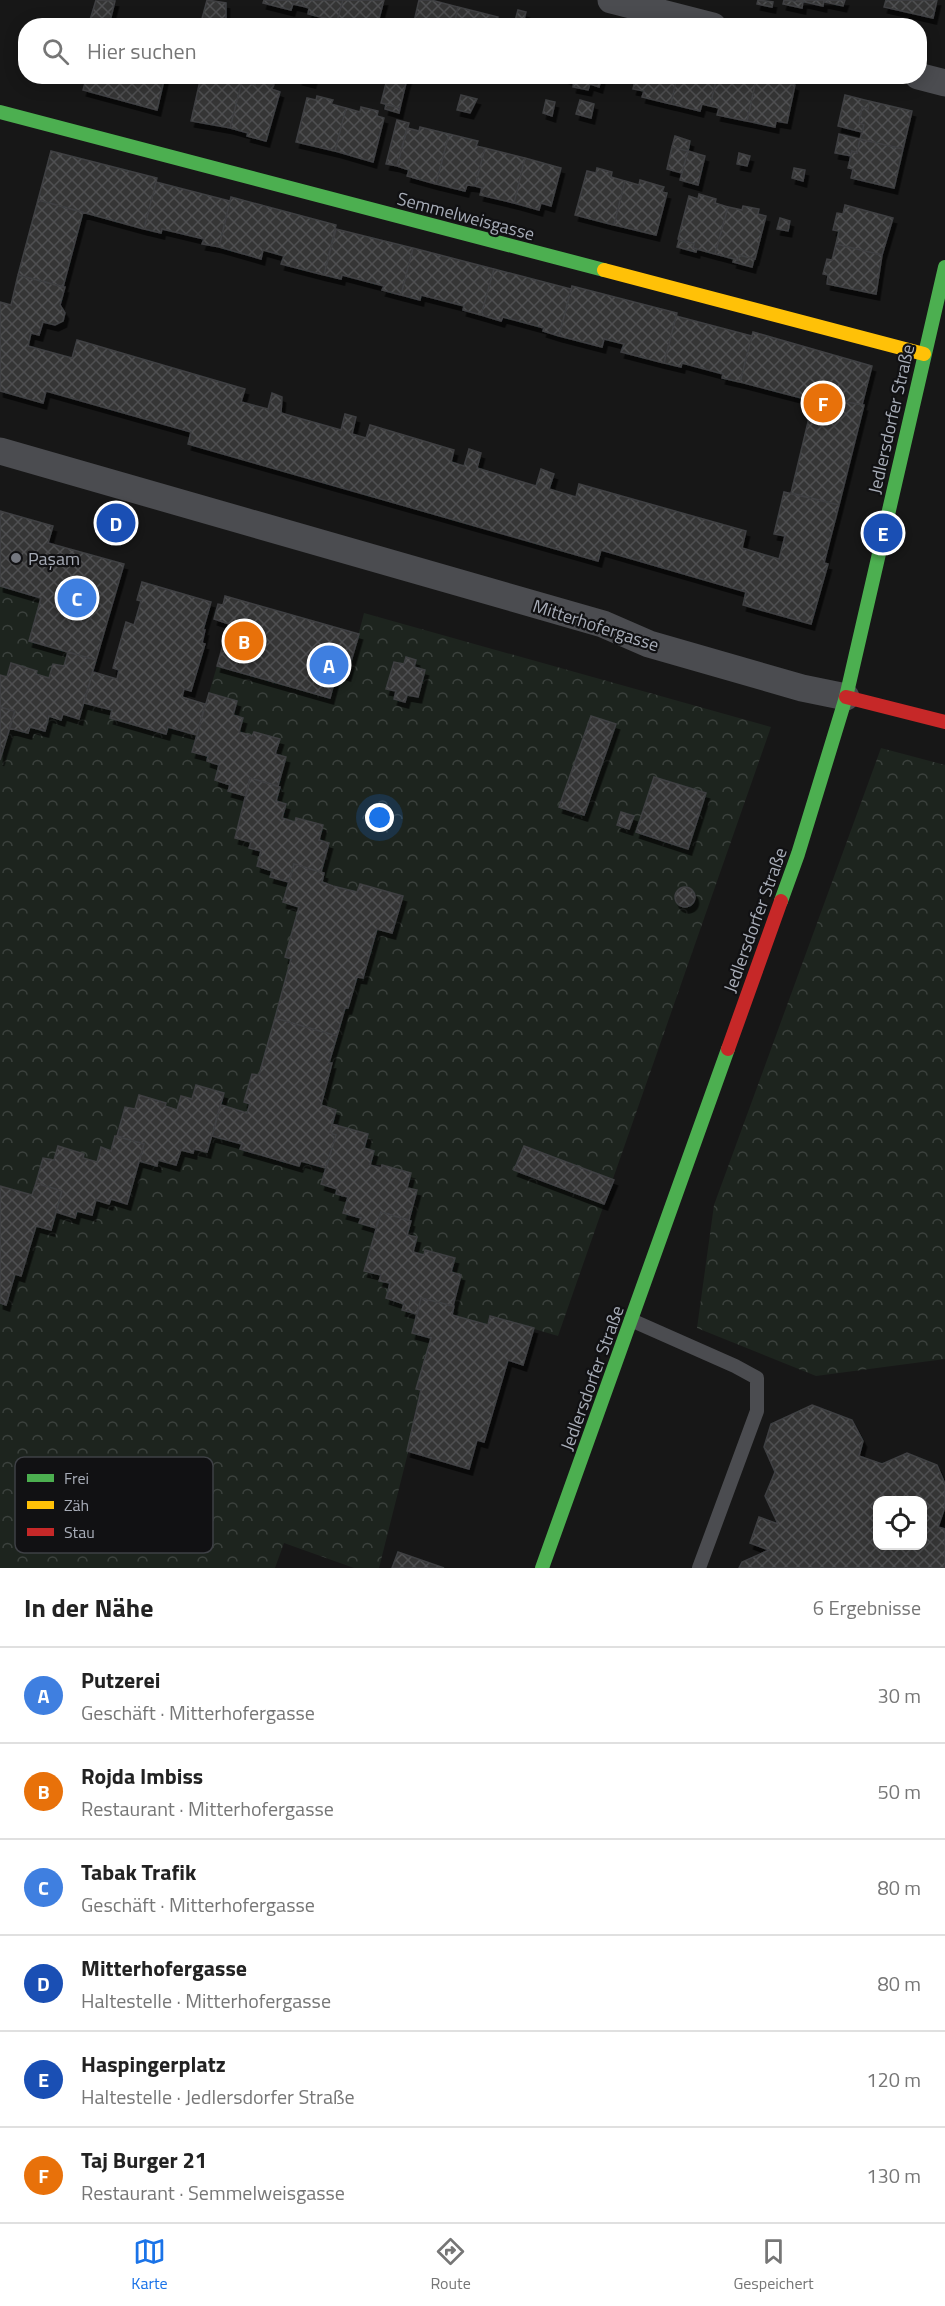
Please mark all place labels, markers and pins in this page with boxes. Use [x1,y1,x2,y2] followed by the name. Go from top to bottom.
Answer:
[804,380,842,426] pin: F
[96,500,136,546] pin: D
[864,510,902,556] pin: E
[28,545,80,572] place label: Pașam
[9,551,23,565] marker: Pașam
[58,576,97,620] pin: C
[224,618,264,664] pin: B
[310,642,348,688] pin: A

